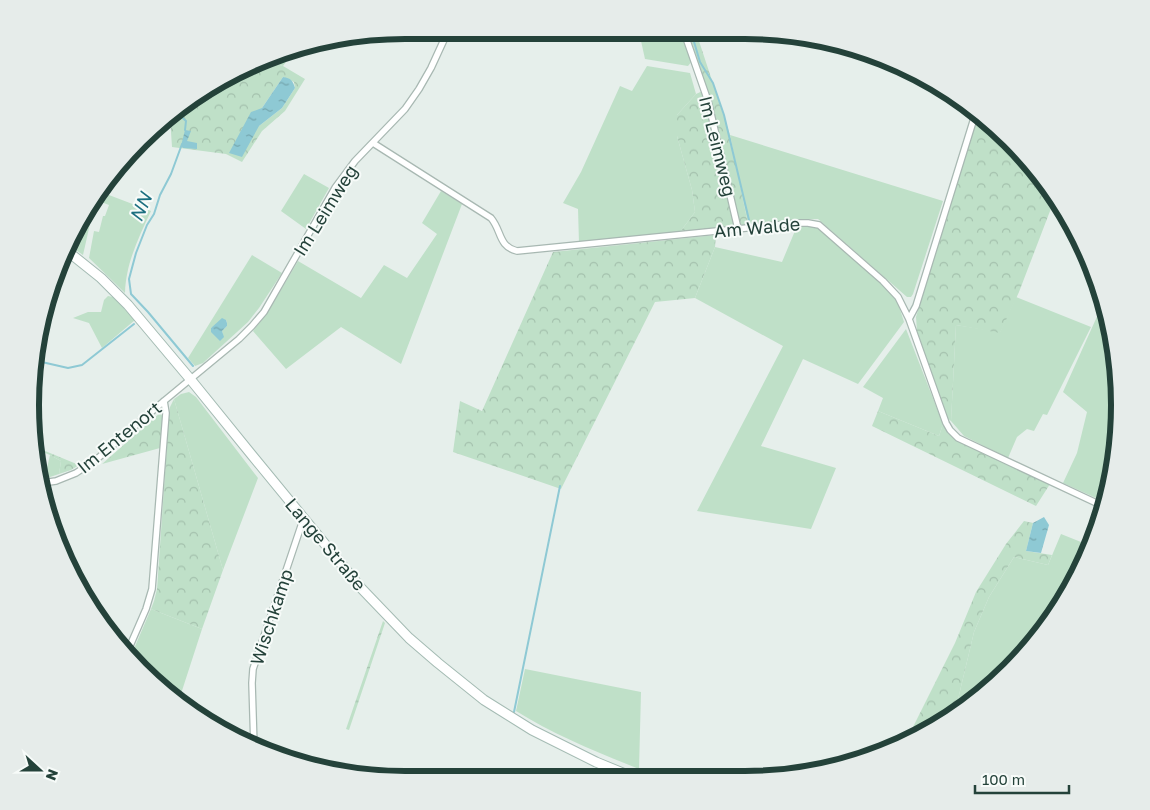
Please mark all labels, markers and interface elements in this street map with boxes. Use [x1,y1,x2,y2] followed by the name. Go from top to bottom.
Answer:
[695,93,741,199] street label: Im Leimweg
[288,160,362,260] street label: Im Leimweg
[124,188,157,225] water label: NN
[713,212,801,242] street label: Am Walde
[72,396,166,478] street label: Im Entenort
[281,493,371,595] street label: Lange Straße
[245,566,297,668] street label: Wischkamp
[15,745,65,795] north arrow
[975,762,1069,794] scale bar
[43,767,62,783] text: N
[982,770,1025,788] text: 100 m

